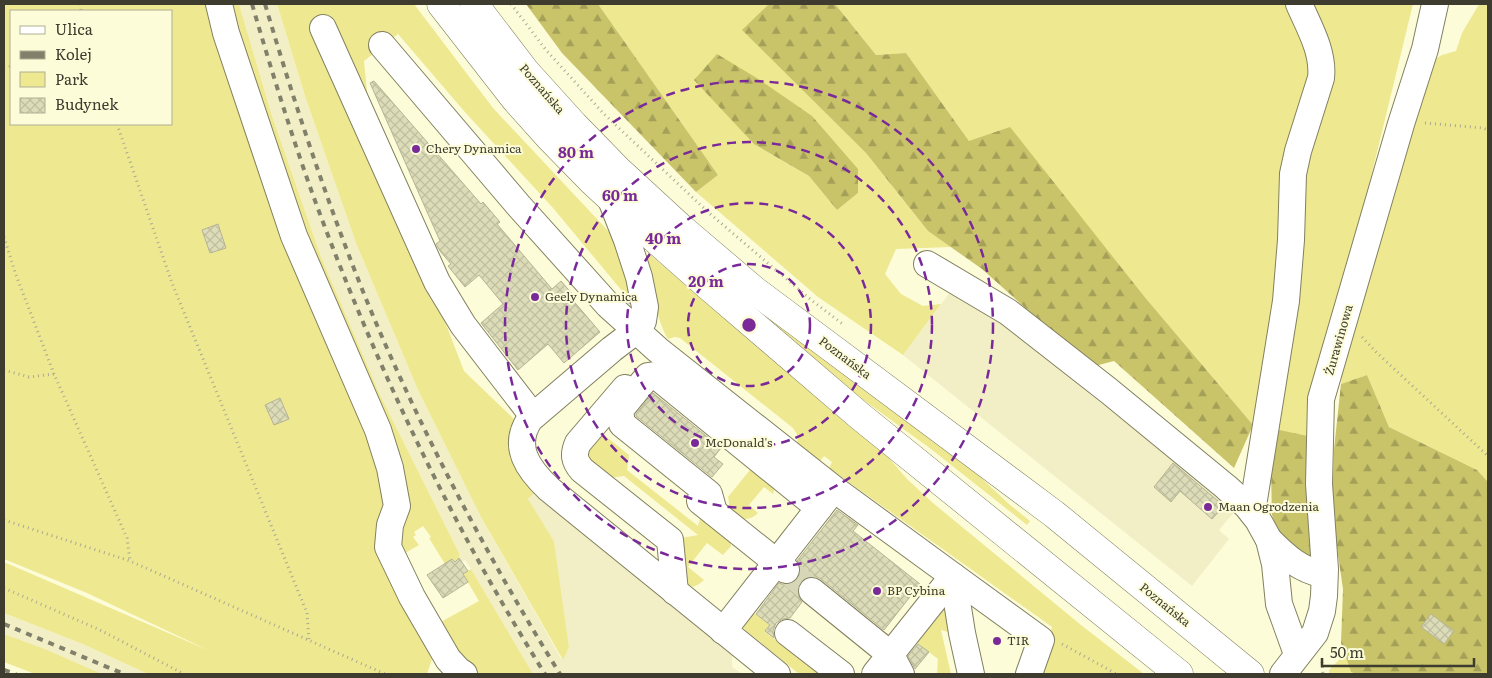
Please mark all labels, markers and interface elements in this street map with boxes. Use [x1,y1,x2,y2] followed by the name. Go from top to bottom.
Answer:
[10,10,172,125] legend
[55,17,94,40] text: Ulica
[55,42,92,65] text: Kolej
[516,59,570,118] street label: Poznańska
[55,67,89,90] text: Park
[55,92,119,115] text: Budynek
[426,139,522,157] place label: Chery Dynamica
[558,140,594,163] text: 80 m
[410,143,422,155] marker: Chery Dynamica
[602,183,638,206] text: 60 m
[645,226,681,249] text: 40 m
[688,269,724,292] text: 20 m
[545,287,638,305] place label: Geely Dynamica
[529,291,541,303] marker: Geely Dynamica
[1319,302,1357,377] street label: Żurawinowa
[740,316,758,334] centre of rings
[816,332,876,383] street label: Poznańska
[705,433,773,451] place label: McDonald's
[689,437,701,449] marker: McDonald's
[1218,497,1320,515] place label: Maan Ogrodzenia
[1202,501,1214,513] marker: Maan Ogrodzenia
[1136,578,1196,631] street label: Poznańska
[887,581,946,599] place label: BP Cybina
[871,585,883,597] marker: BP Cybina
[1007,631,1030,649] place label: TIR
[991,635,1003,647] marker: TIR
[1322,636,1474,668] scale bar
[1330,640,1364,663] text: 50 m

